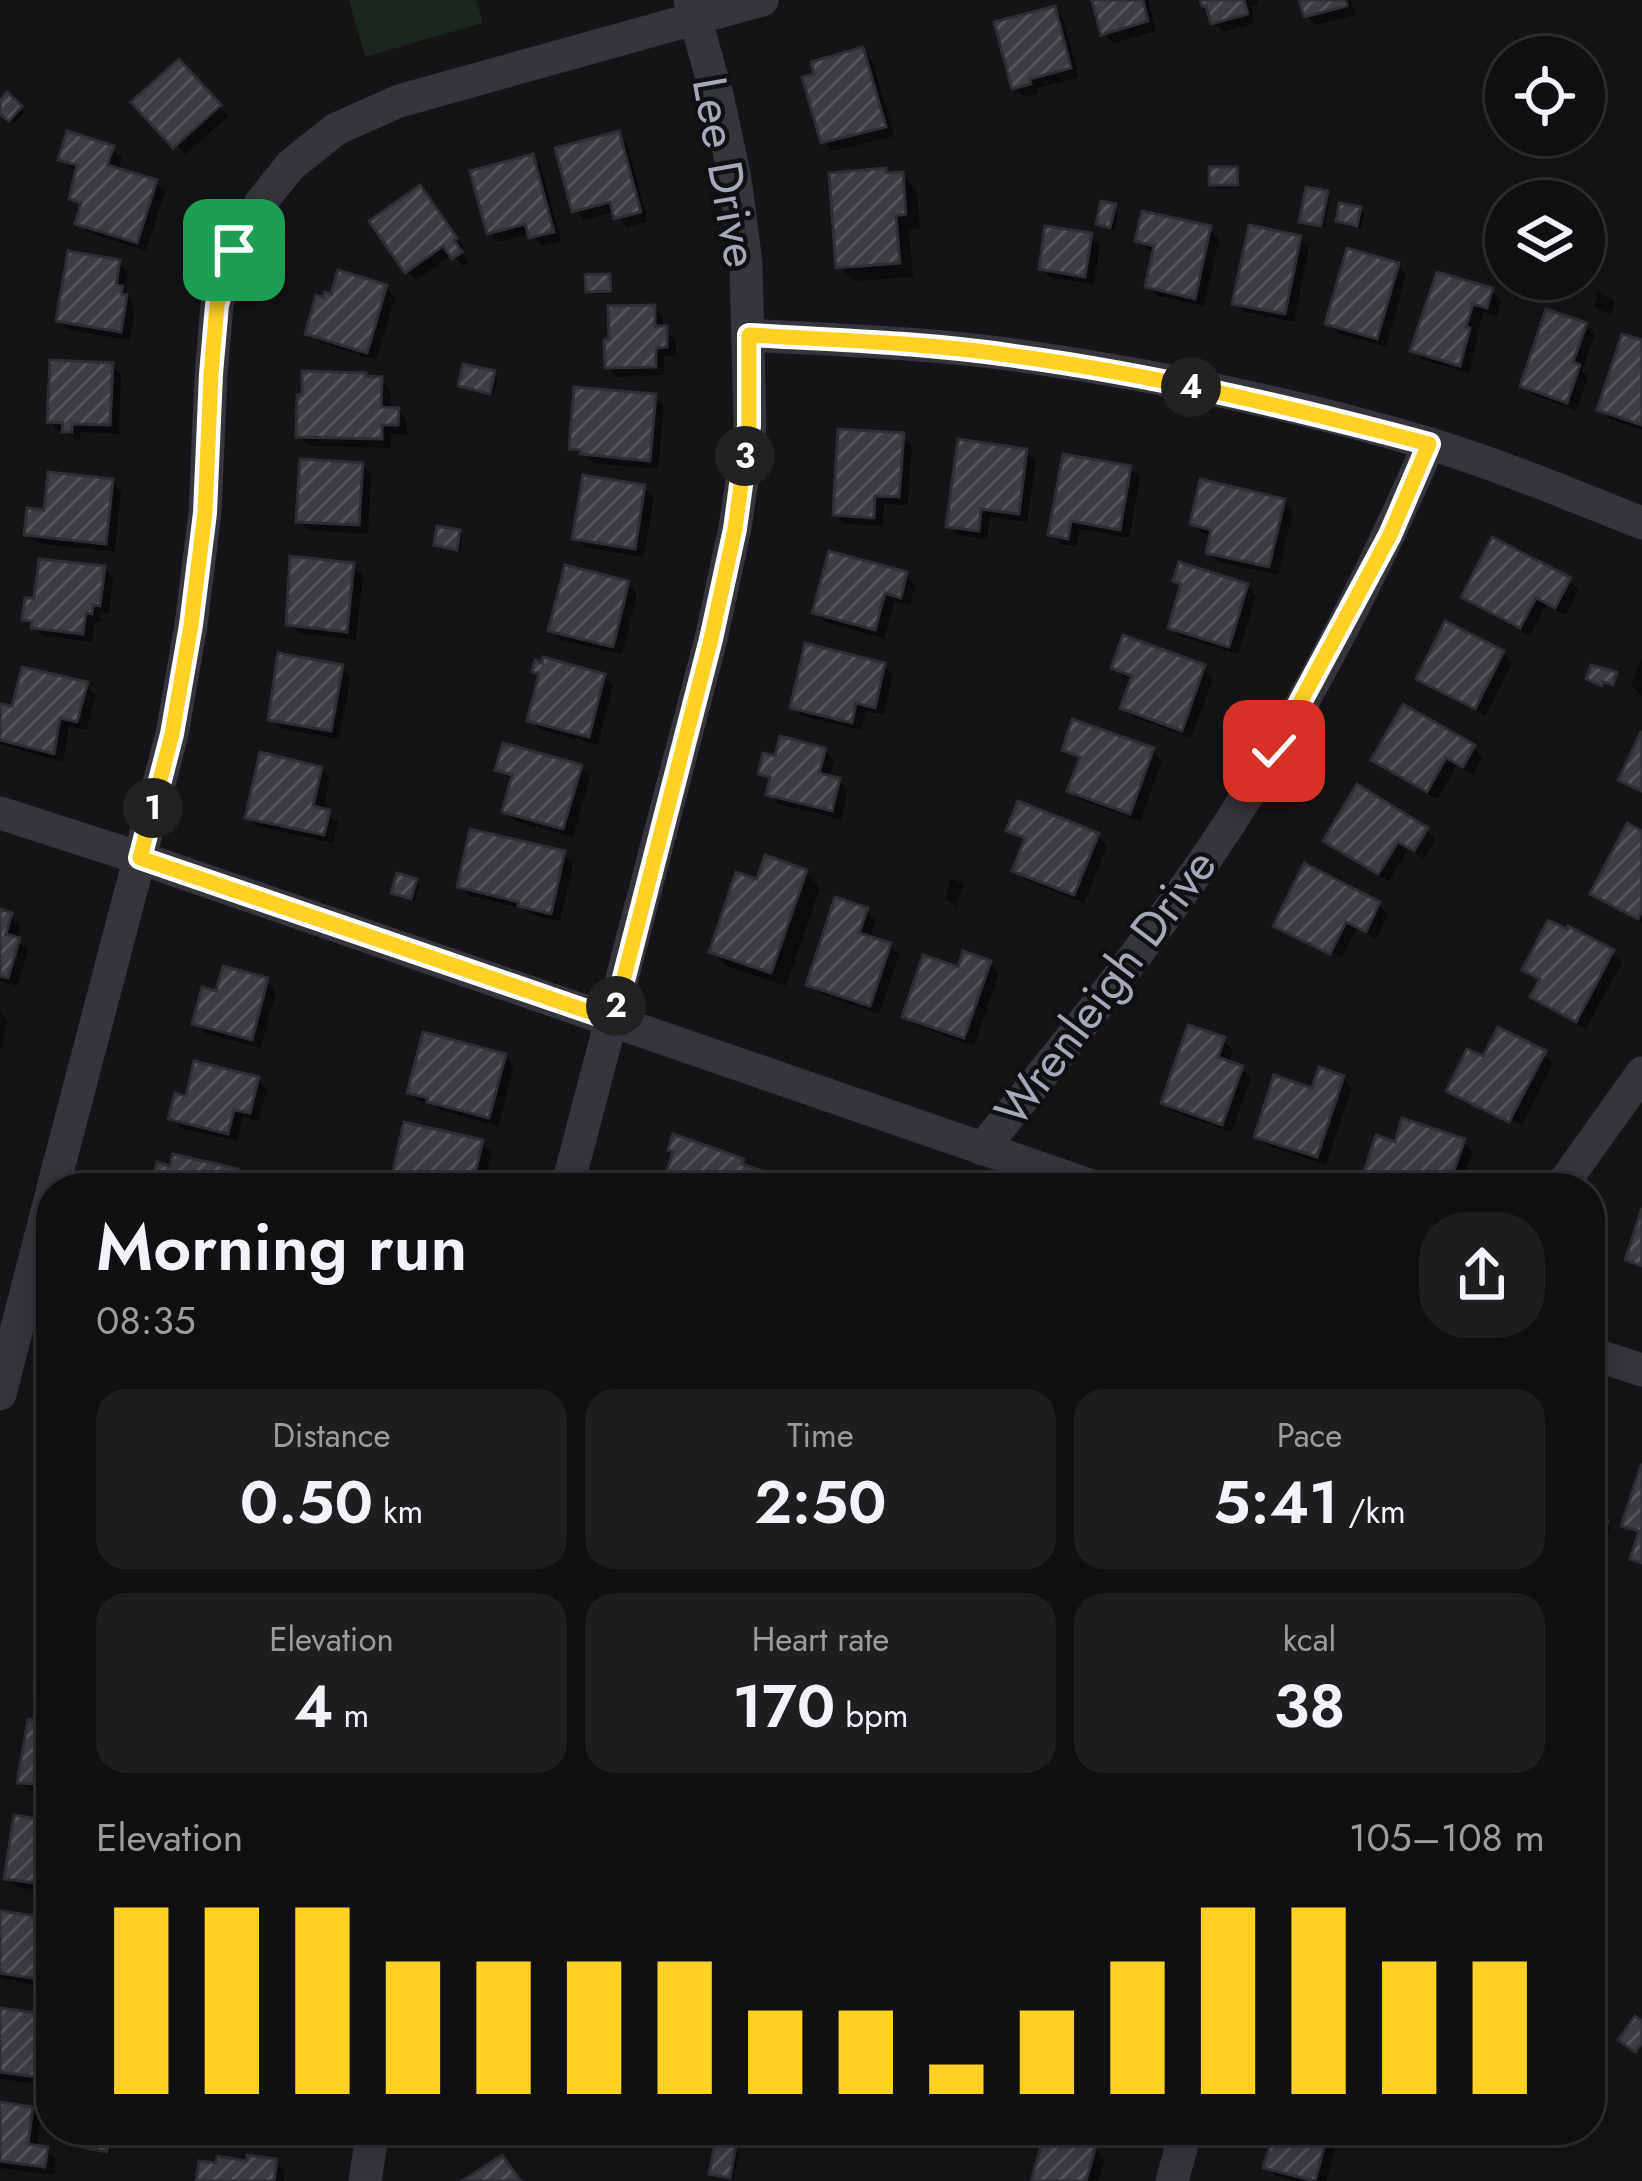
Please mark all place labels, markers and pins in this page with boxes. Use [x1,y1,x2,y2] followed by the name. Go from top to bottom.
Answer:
[183,199,285,301] pin
[1161,357,1221,417] pin: 4
[715,426,775,486] pin: 3
[1223,700,1325,802] pin
[123,778,183,838] pin: 1
[586,976,646,1036] pin: 2

